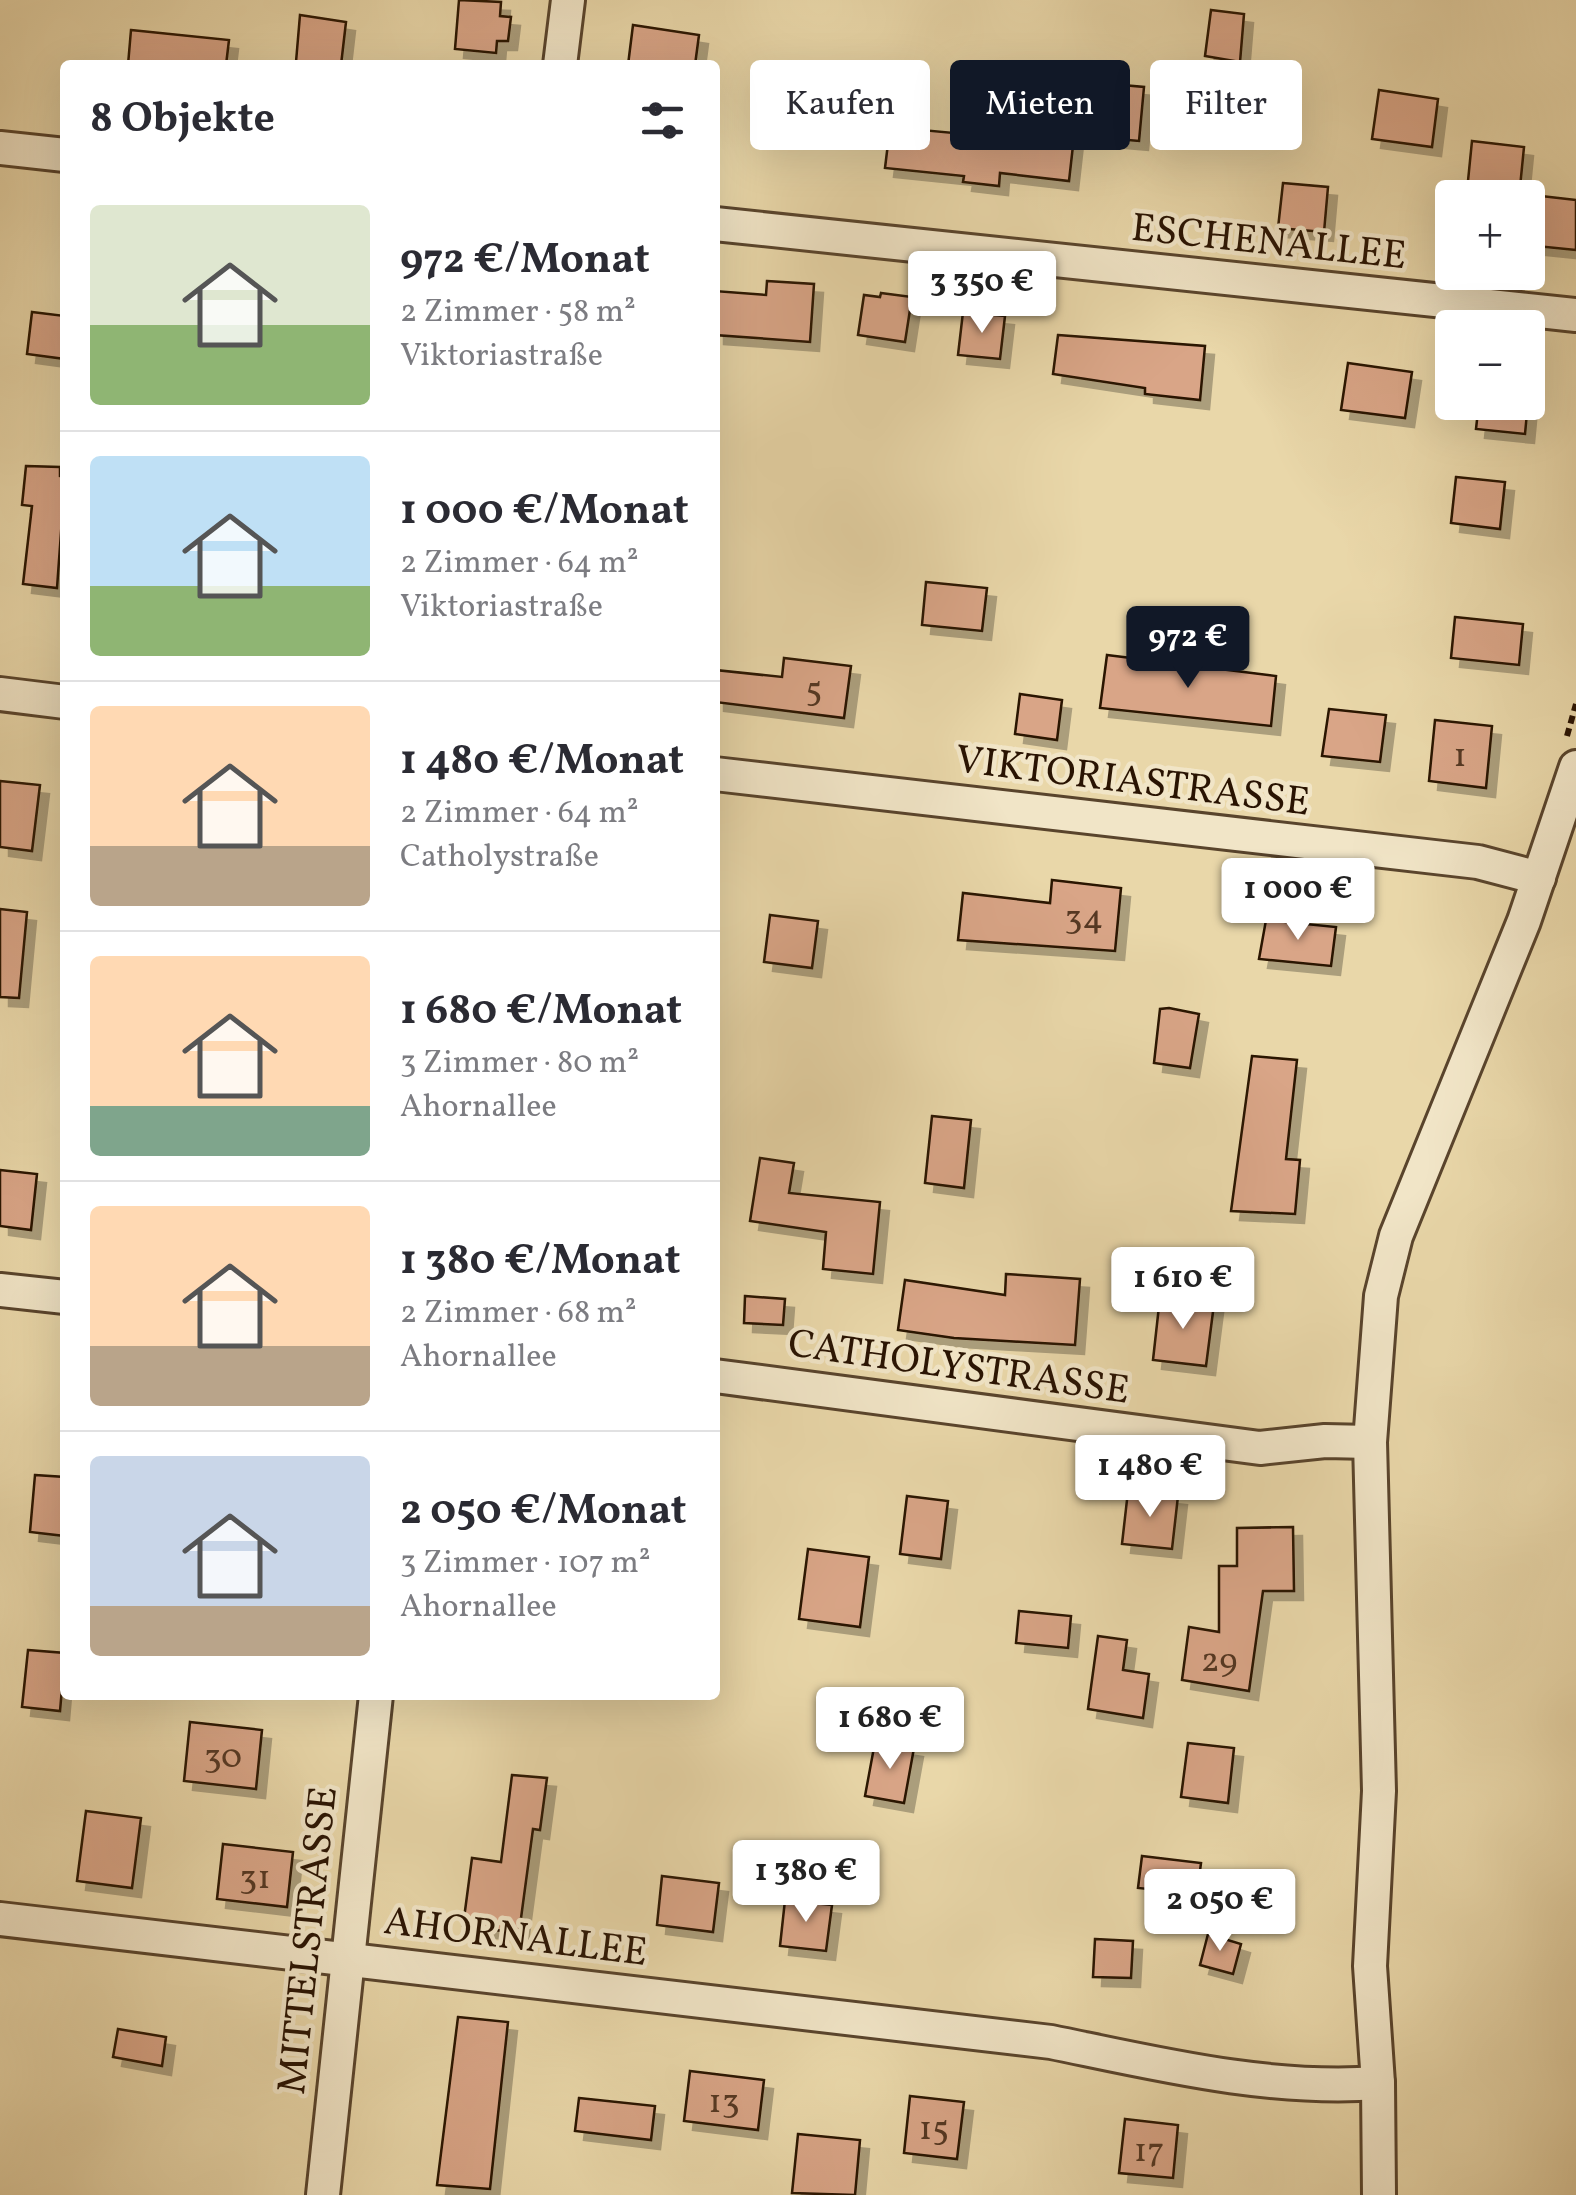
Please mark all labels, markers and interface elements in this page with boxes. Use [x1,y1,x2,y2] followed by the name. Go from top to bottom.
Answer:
[750,60,930,150] chip: Kaufen
[950,60,1130,150] chip: Mieten
[1150,60,1302,150] chip: Filter
[90,91,275,150] text: 8 Objekte
[635,93,690,148] icon: filters
[1435,180,1545,420] map controls
[1435,180,1545,290] button: +
[1128,202,1409,286] street label: ESCHENALLEE
[400,232,650,291] text: 972 €/Monat
[170,245,290,365] icon: home
[890,251,1074,336] pin: 3 350 €
[930,261,1034,305] text: 3 350 €
[400,291,636,335] text: 2 Zimmer · 58 m²
[1435,310,1545,420] button: −
[400,335,603,379] text: Viktoriastraße
[400,483,689,542] text: 1 000 €/Monat
[170,496,290,616] icon: home
[400,542,639,586] text: 2 Zimmer · 64 m²
[400,586,603,630] text: Viktoriastraße
[1118,606,1258,691] pin: 972 €
[1148,616,1228,660] text: 972 €
[806,667,822,715] house number: 5
[400,733,684,792] text: 1 480 €/Monat
[952,733,1313,832] street label: VIKTORIASTRASSE
[1453,733,1467,781] house number: 1
[170,746,290,866] icon: home
[400,792,639,836] text: 2 Zimmer · 64 m²
[400,836,599,880] text: Catholystraße
[1206,858,1390,943] pin: 1 000 €
[1244,868,1353,912] text: 1 000 €
[1065,895,1103,943] house number: 34
[400,983,682,1042] text: 1 680 €/Monat
[170,996,290,1116] icon: home
[400,1042,639,1086] text: 3 Zimmer · 80 m²
[400,1086,557,1130] text: Ahornallee
[400,1233,680,1292] text: 1 380 €/Monat
[170,1246,290,1366] icon: home
[1091,1247,1275,1332] pin: 1 610 €
[1133,1257,1233,1301] text: 1 610 €
[400,1292,637,1336] text: 2 Zimmer · 68 m²
[784,1317,1133,1421] street label: CATHOLYSTRASSE
[400,1336,557,1380] text: Ahornallee
[1058,1435,1242,1520] pin: 1 480 €
[1097,1445,1203,1489] text: 1 480 €
[400,1483,687,1542] text: 2 050 €/Monat
[170,1496,290,1616] icon: home
[400,1542,651,1586] text: 3 Zimmer · 107 m²
[400,1586,557,1630] text: Ahornallee
[1201,1638,1237,1686] house number: 29
[798,1687,982,1772] pin: 1 680 €
[838,1697,942,1741] text: 1 680 €
[204,1734,242,1782] house number: 30
[266,1784,354,2097] street label: MITTELSTRASSE
[714,1840,898,1925] pin: 1 380 €
[755,1850,857,1894] text: 1 380 €
[239,1855,271,1903] house number: 31
[1128,1869,1312,1954] pin: 2 050 €
[1166,1879,1274,1923] text: 2 050 €
[381,1895,650,1983] street label: AHORNALLEE
[708,2079,740,2127] house number: 13
[919,2106,949,2154] house number: 15
[1134,2128,1164,2176] house number: 17

